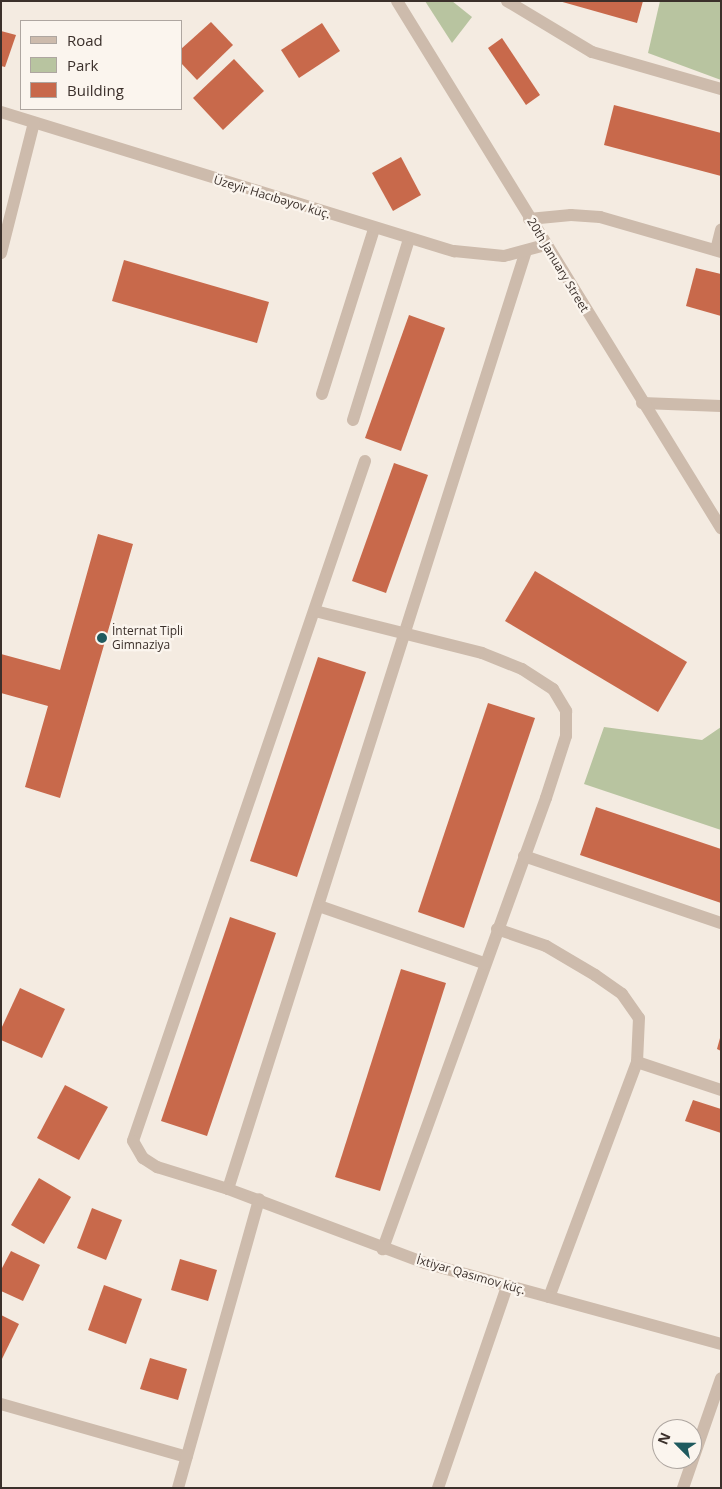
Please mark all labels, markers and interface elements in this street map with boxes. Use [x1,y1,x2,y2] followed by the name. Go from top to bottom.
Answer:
[20,20,182,110] legend
[67,30,103,50] text: Road
[67,55,98,75] text: Park
[67,80,124,100] text: Building
[212,172,332,222] street label: Üzeyir Hacıbəyov küç.
[524,215,592,315] street label: 20th January Street
[112,624,183,652] place label: İnternat Tipli Gimnaziya
[96,632,108,644] marker: İnternat Tipli Gimnaziya
[415,1253,527,1297] street label: İxtiyar Qasımov küç.
[652,1419,702,1469] north arrow
[653,1429,675,1447] text: N

